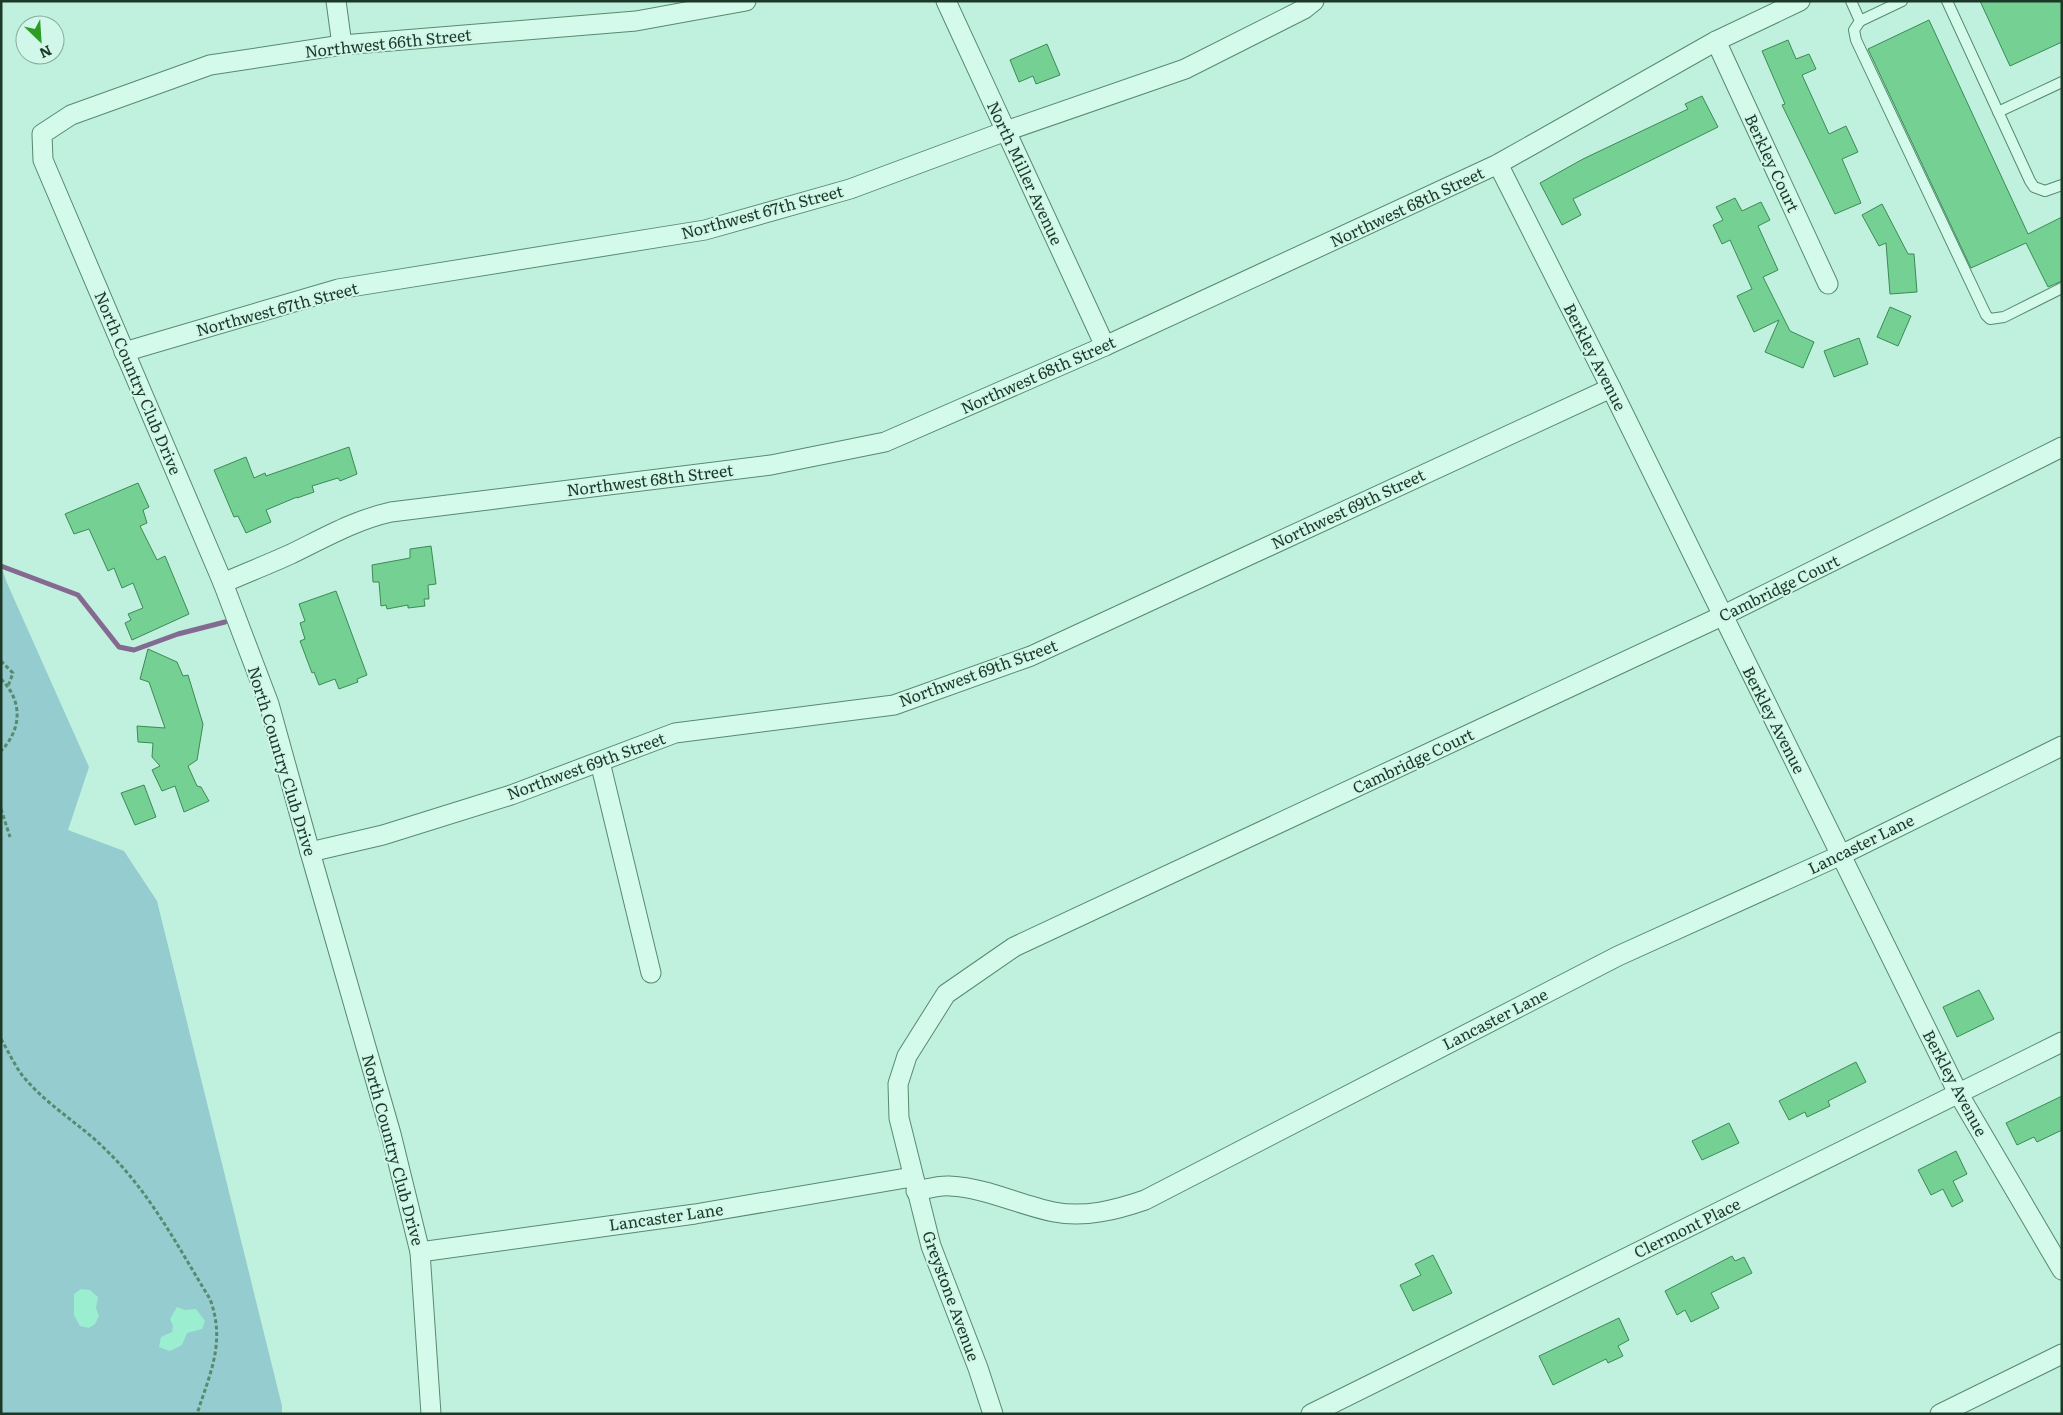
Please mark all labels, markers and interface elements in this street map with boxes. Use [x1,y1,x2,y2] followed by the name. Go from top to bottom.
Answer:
[15,15,65,65] north arrow
[303,21,473,63] street label: Northwest 66th Street
[36,41,55,64] text: N
[982,97,1070,249] street label: North Miller Avenue
[1740,109,1806,216] street label: Berkley Court
[1326,160,1488,252] street label: Northwest 68th Street
[678,178,846,244] street label: Northwest 67th Street
[193,275,361,341] street label: Northwest 67th Street
[89,287,189,478] street label: North Country Club Drive
[1559,299,1633,414] street label: Berkley Avenue
[956,329,1119,419] street label: Northwest 68th Street
[565,457,735,501] street label: Northwest 68th Street
[1267,462,1429,554] street label: Northwest 69th Street
[1714,547,1843,627] street label: Cambridge Court
[895,632,1061,712] street label: Northwest 69th Street
[1738,662,1812,777] street label: Berkley Avenue
[243,663,323,859] street label: North Country Club Drive
[1348,721,1478,799] street label: Cambridge Court
[503,725,669,805] street label: Northwest 69th Street
[1803,807,1918,879] street label: Lancaster Lane
[1438,981,1551,1055] street label: Lancaster Lane
[1918,1025,1994,1140] street label: Berkley Avenue
[357,1051,431,1248] street label: North Country Club Drive
[1629,1191,1744,1263] street label: Clermont Place
[607,1196,725,1236] street label: Lancaster Lane
[917,1227,987,1364] street label: Greystone Avenue

